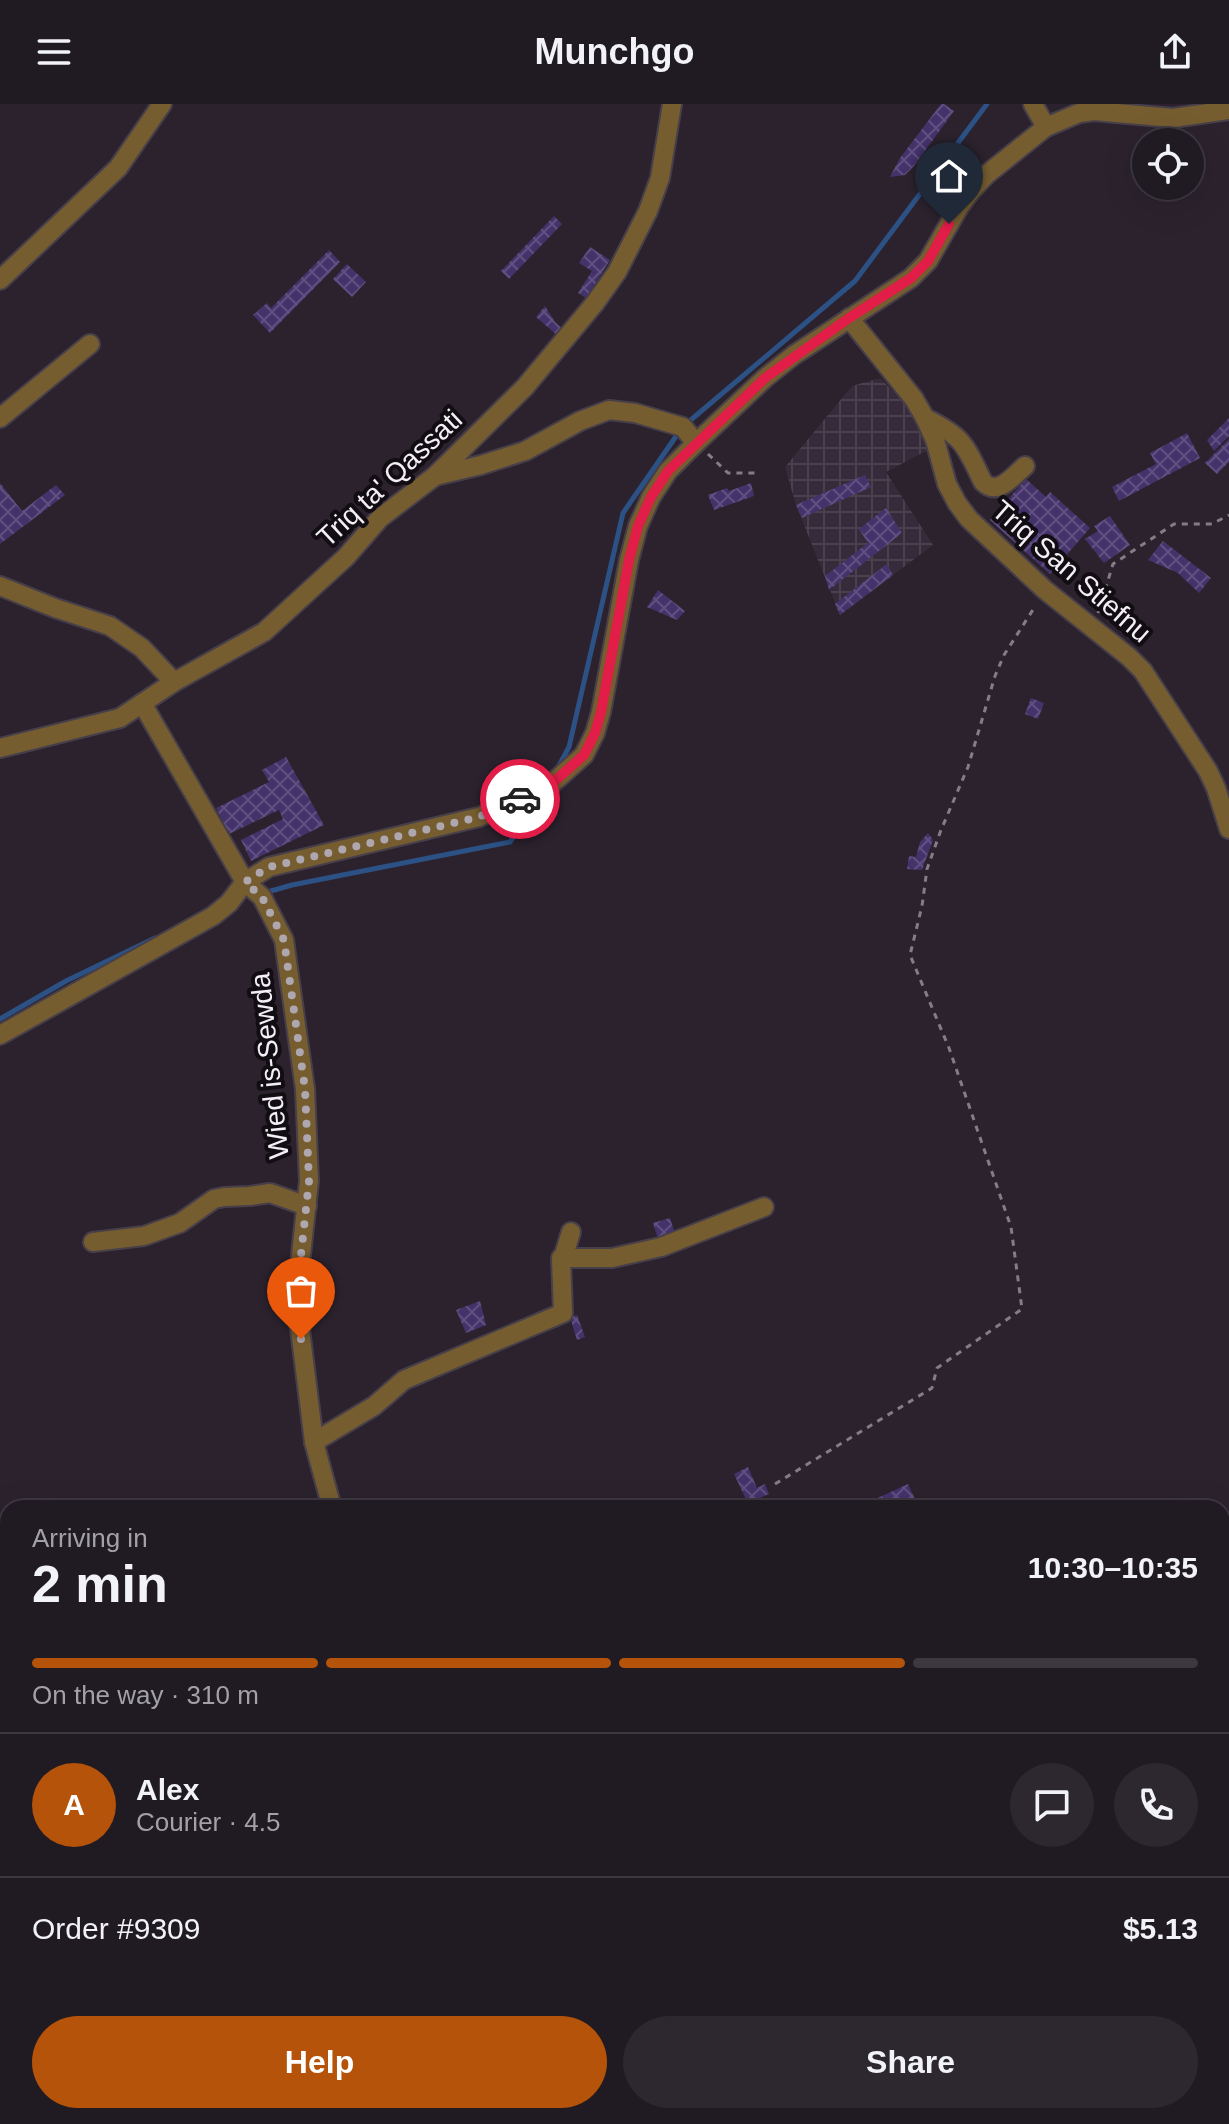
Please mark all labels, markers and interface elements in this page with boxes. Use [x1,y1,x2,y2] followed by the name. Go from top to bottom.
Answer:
[32,30,76,74] icon: menu
[1153,30,1197,74] icon: share
[535,31,694,72] text: Munchgo
[1132,128,1204,200] map controls
[1132,128,1204,200] button: locate
[915,142,983,224] pin
[927,154,971,198] icon: home
[311,403,468,553] street label: Triq ta' Qassati
[986,494,1157,649] street label: Triq San Stiefnu
[480,759,560,839] courier
[498,777,542,821] icon: car
[244,971,295,1160] street label: Wied is-Sewda
[267,1257,335,1339] pin
[279,1269,323,1313] icon: bag
[32,1523,148,1553] text: Arriving in
[1028,1551,1198,1584] text: 10:30–10:35
[32,1555,168,1613] text: 2 min
[32,1680,259,1710] text: On the way · 310 m
[1010,1763,1094,1847] button: chat
[1114,1763,1198,1847] button: phone
[136,1773,199,1806] text: Alex
[63,1788,85,1821] text: A
[136,1807,281,1837] text: Courier · 4.5
[32,1912,200,1945] text: Order #9309
[1123,1912,1198,1945] text: $5.13
[32,2016,607,2108] button: Help
[623,2016,1198,2108] button: Share

